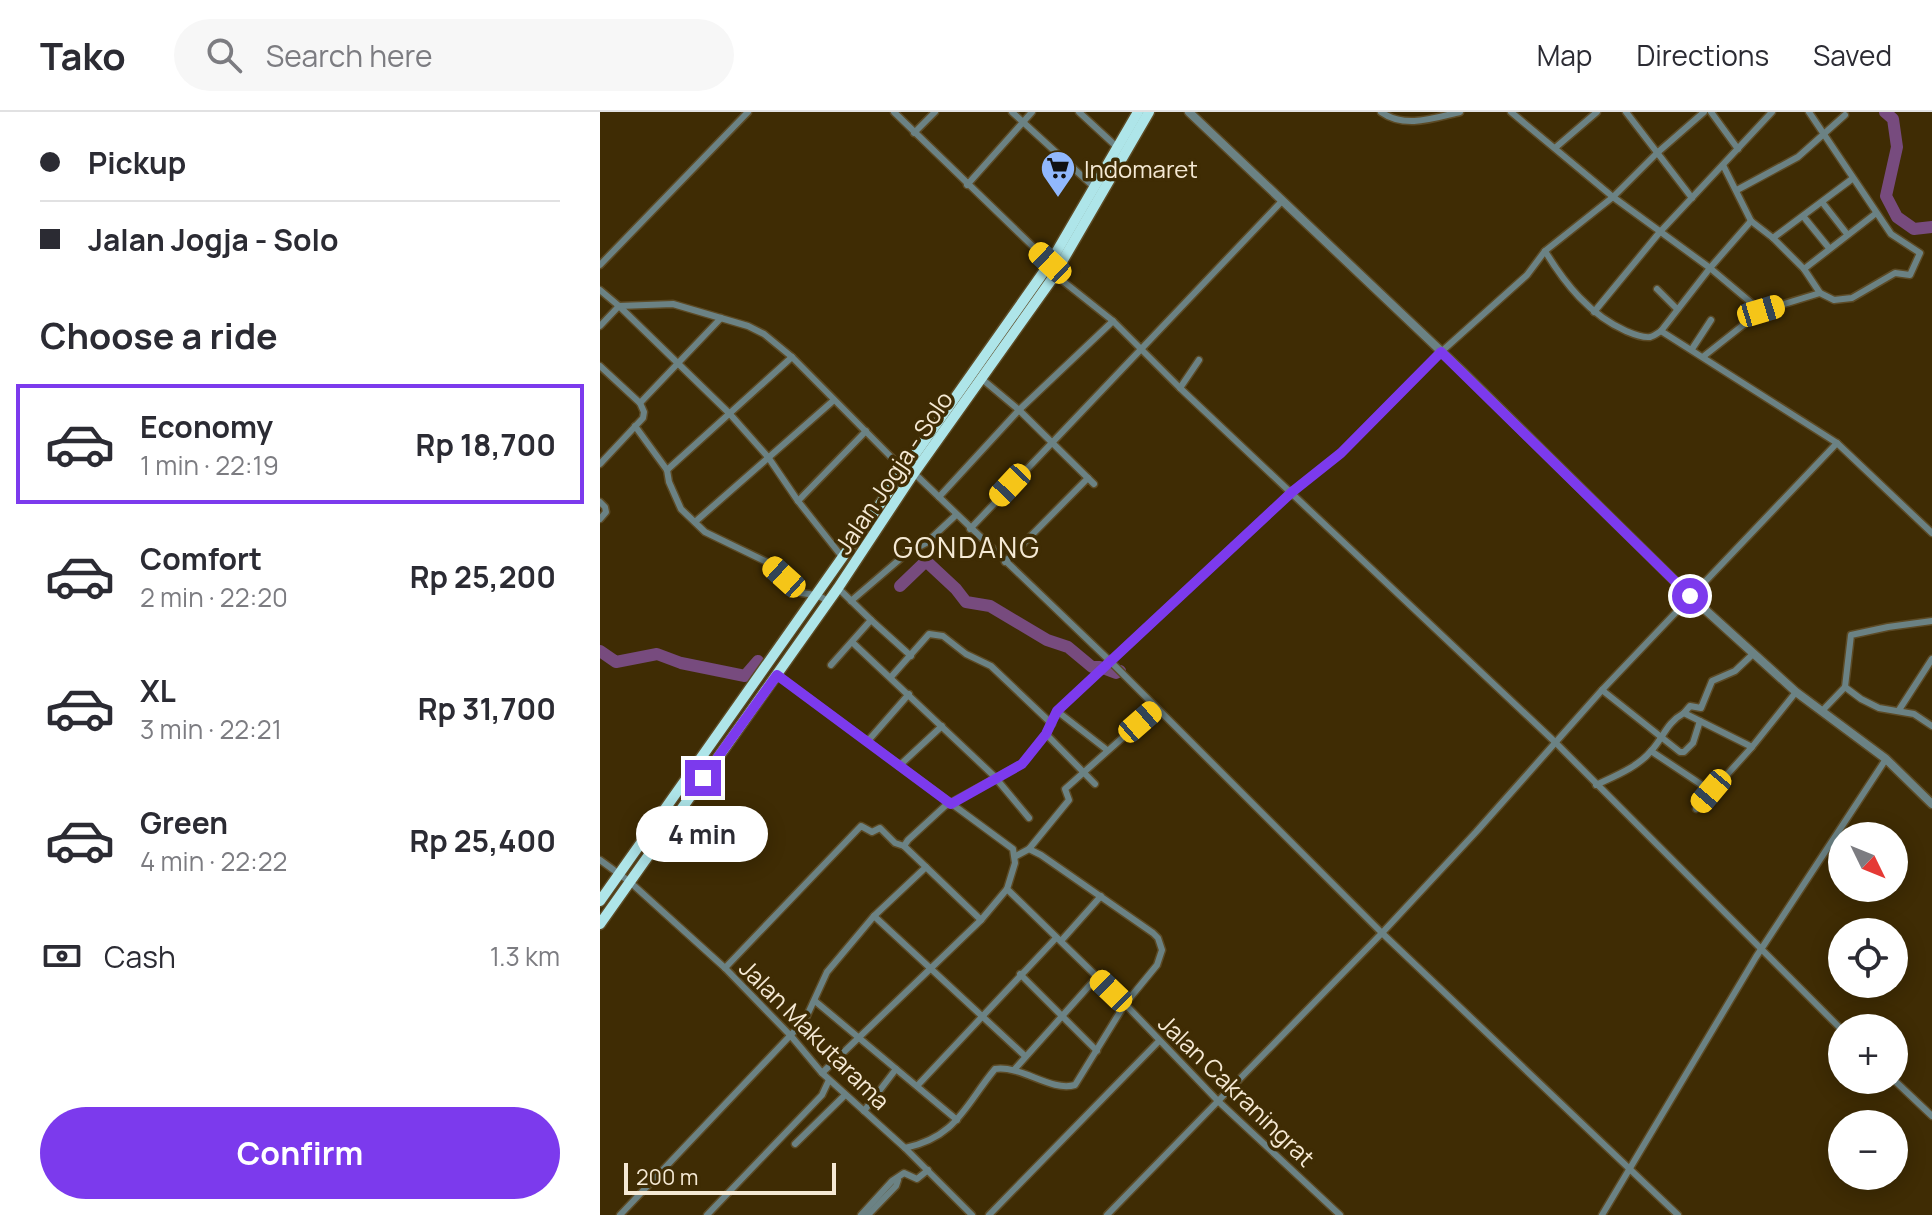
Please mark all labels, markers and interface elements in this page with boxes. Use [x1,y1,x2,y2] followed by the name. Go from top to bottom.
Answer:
[174,19,734,91] search box
[40,29,126,81] text: Tako
[202,33,246,77] icon: search
[266,35,433,76] text: Search here
[1537,36,1592,74] text: Map
[1636,36,1769,74] text: Directions
[1813,36,1892,74] text: Saved
[88,142,186,183] text: Pickup
[1039,149,1077,199] supermarket icon: Indomaret
[1084,152,1198,185] place label: Indomaret
[88,219,339,260] text: Jalan Jogja - Solo
[1024,238,1076,288] car
[1735,293,1787,329] car
[40,311,278,360] text: Choose a ride
[826,384,960,560] street label: Jalan Jogja - Solo
[140,406,273,447] text: Economy
[44,408,116,480] icon: car
[416,424,556,465] text: Rp 18,700
[140,447,279,483] text: 1 min · 22:19
[985,459,1035,511] car
[893,528,1041,566] district label: GONDANG
[140,538,262,579] text: Comfort
[44,540,116,612] icon: car
[758,552,810,602] car
[410,556,556,597] text: Rp 25,200
[1672,578,1708,614] route start
[140,579,288,615] text: 2 min · 22:20
[140,670,176,711] text: XL
[44,672,116,744] icon: car
[418,688,556,729] text: Rp 31,700
[1114,697,1166,747] car
[140,711,282,747] text: 3 min · 22:21
[685,760,721,796] route end
[1686,765,1736,817] car
[140,802,228,843] text: Green
[44,804,116,876] icon: car
[637,806,769,862] callout: 4 min
[668,816,736,852] text: 4 min
[409,820,556,861] text: Rp 25,400
[1828,822,1908,902] north arrow
[1828,822,1908,1190] map controls
[140,843,287,879] text: 4 min · 22:22
[1828,918,1908,998] button: locate
[40,934,84,978] icon: cash
[104,936,176,977] text: Cash
[490,938,560,974] text: 1.3 km
[733,952,897,1116] street label: Jalan Makutarama
[1085,966,1137,1016] car
[1152,1007,1322,1173] street label: Jalan Cakraningrat
[1828,1014,1908,1094] button: +
[40,1107,560,1199] button: Confirm
[1828,1110,1908,1190] button: −
[624,1159,836,1195] scale bar
[636,1162,698,1192] text: 200 m

